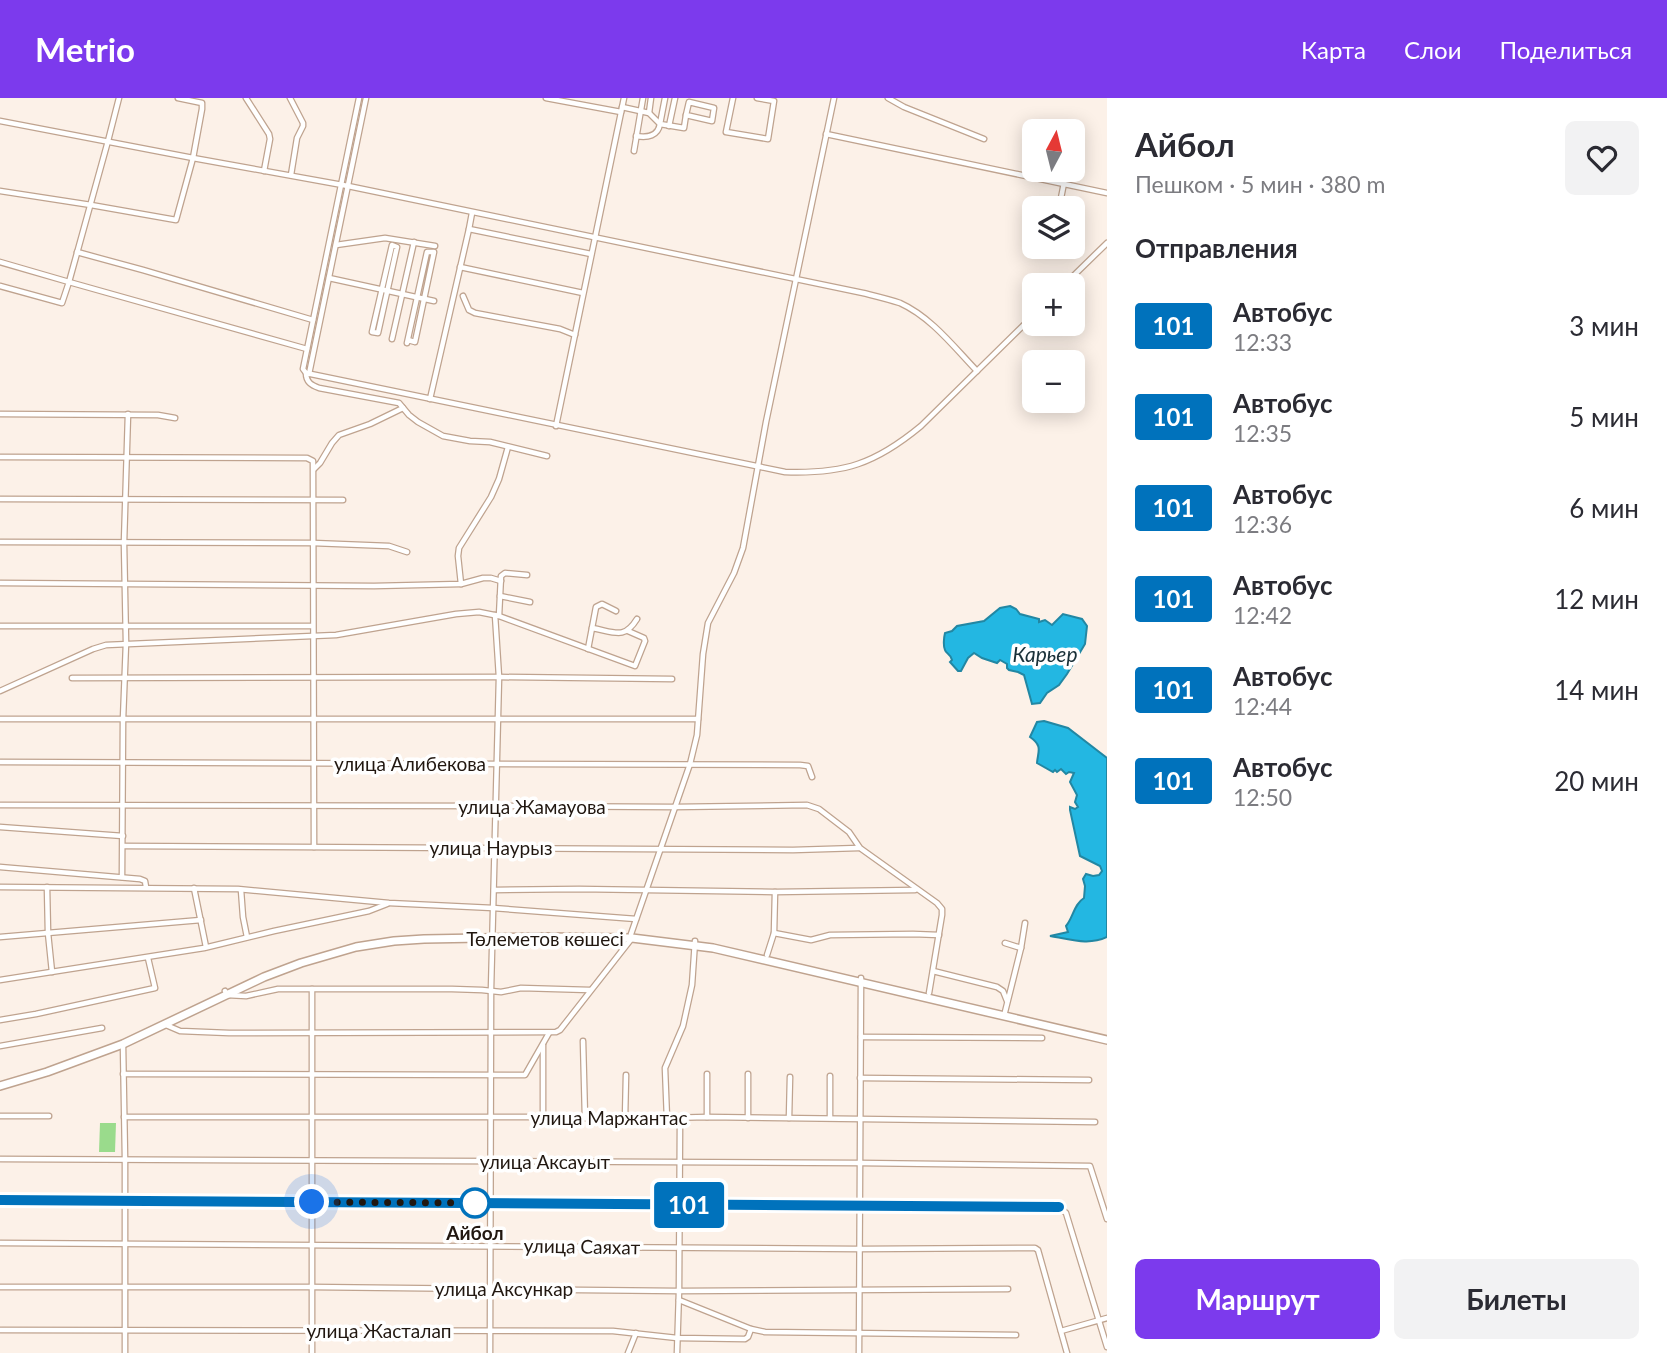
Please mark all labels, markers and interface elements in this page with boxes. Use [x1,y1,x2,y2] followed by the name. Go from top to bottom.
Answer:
[35,29,135,69] text: Metrio
[1301,35,1366,64] text: Карта
[1404,35,1461,64] text: Слои
[1499,35,1632,64] text: Поделиться
[1022,119,1085,182] north arrow
[1022,119,1085,413] map controls
[1565,121,1639,195] button: heart
[1135,124,1235,164] text: Айбол
[1135,170,1385,198] text: Пешком · 5 мин · 380 m
[1022,196,1085,259] button: layers
[1135,232,1298,264] text: Отправления
[1022,273,1085,336] button: +
[1233,296,1332,328] text: Автобус
[1569,310,1639,342] text: 3 мин
[1153,311,1194,340] text: 101
[1233,328,1292,356] text: 12:33
[1022,350,1085,413] button: −
[1233,387,1332,419] text: Автобус
[1569,401,1639,433] text: 5 мин
[1153,402,1194,431] text: 101
[1233,419,1292,447] text: 12:35
[1233,478,1332,510] text: Автобус
[1569,492,1639,524] text: 6 мин
[1153,493,1194,522] text: 101
[1233,510,1292,538] text: 12:36
[1233,569,1332,601] text: Автобус
[1554,583,1639,615] text: 12 мин
[1153,584,1194,613] text: 101
[1233,601,1292,629] text: 12:42
[1012,641,1078,666] water label: Карьер
[1233,660,1332,692] text: Автобус
[1554,674,1639,706] text: 14 мин
[1153,675,1194,704] text: 101
[1233,692,1292,720] text: 12:44
[1233,751,1332,783] text: Автобус
[334,752,486,775] street label: улица Алибекова
[1554,765,1639,797] text: 20 мин
[1153,766,1194,795] text: 101
[1233,783,1292,811] text: 12:50
[458,795,606,818] street label: улица Жамауова
[430,836,552,859] street label: улица Наурыз
[466,927,624,950] street label: Төлеметов көшесі
[531,1106,688,1129] street label: улица Маржантас
[480,1150,611,1173] street label: улица Аксауыт
[649,1182,729,1228] line badge: 101
[294,1184,329,1219] your location
[460,1188,490,1218] marker: Айбол
[668,1190,710,1219] text: 101
[445,1221,504,1244] place label: Айбол
[524,1233,641,1259] street label: улица Саяхат
[1135,1259,1380,1339] button: Маршрут
[1394,1259,1639,1339] button: Билеты
[435,1277,573,1300] street label: улица Аксункар
[306,1319,452,1342] street label: улица Жасталап

